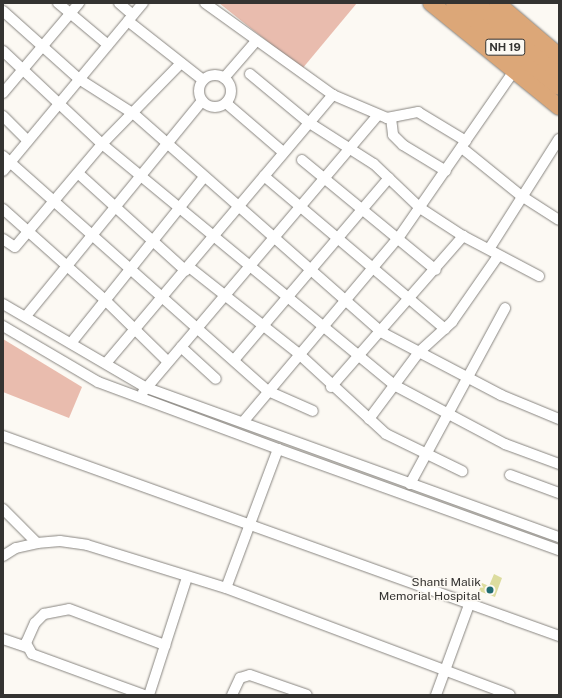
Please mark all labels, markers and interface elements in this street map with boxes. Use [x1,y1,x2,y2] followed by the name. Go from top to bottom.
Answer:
[485,38,525,56] road number: NH 19
[379,576,481,604] place label: Shanti Malik Memorial Hospital
[484,584,496,596] marker: Shanti Malik Memorial Hospital

